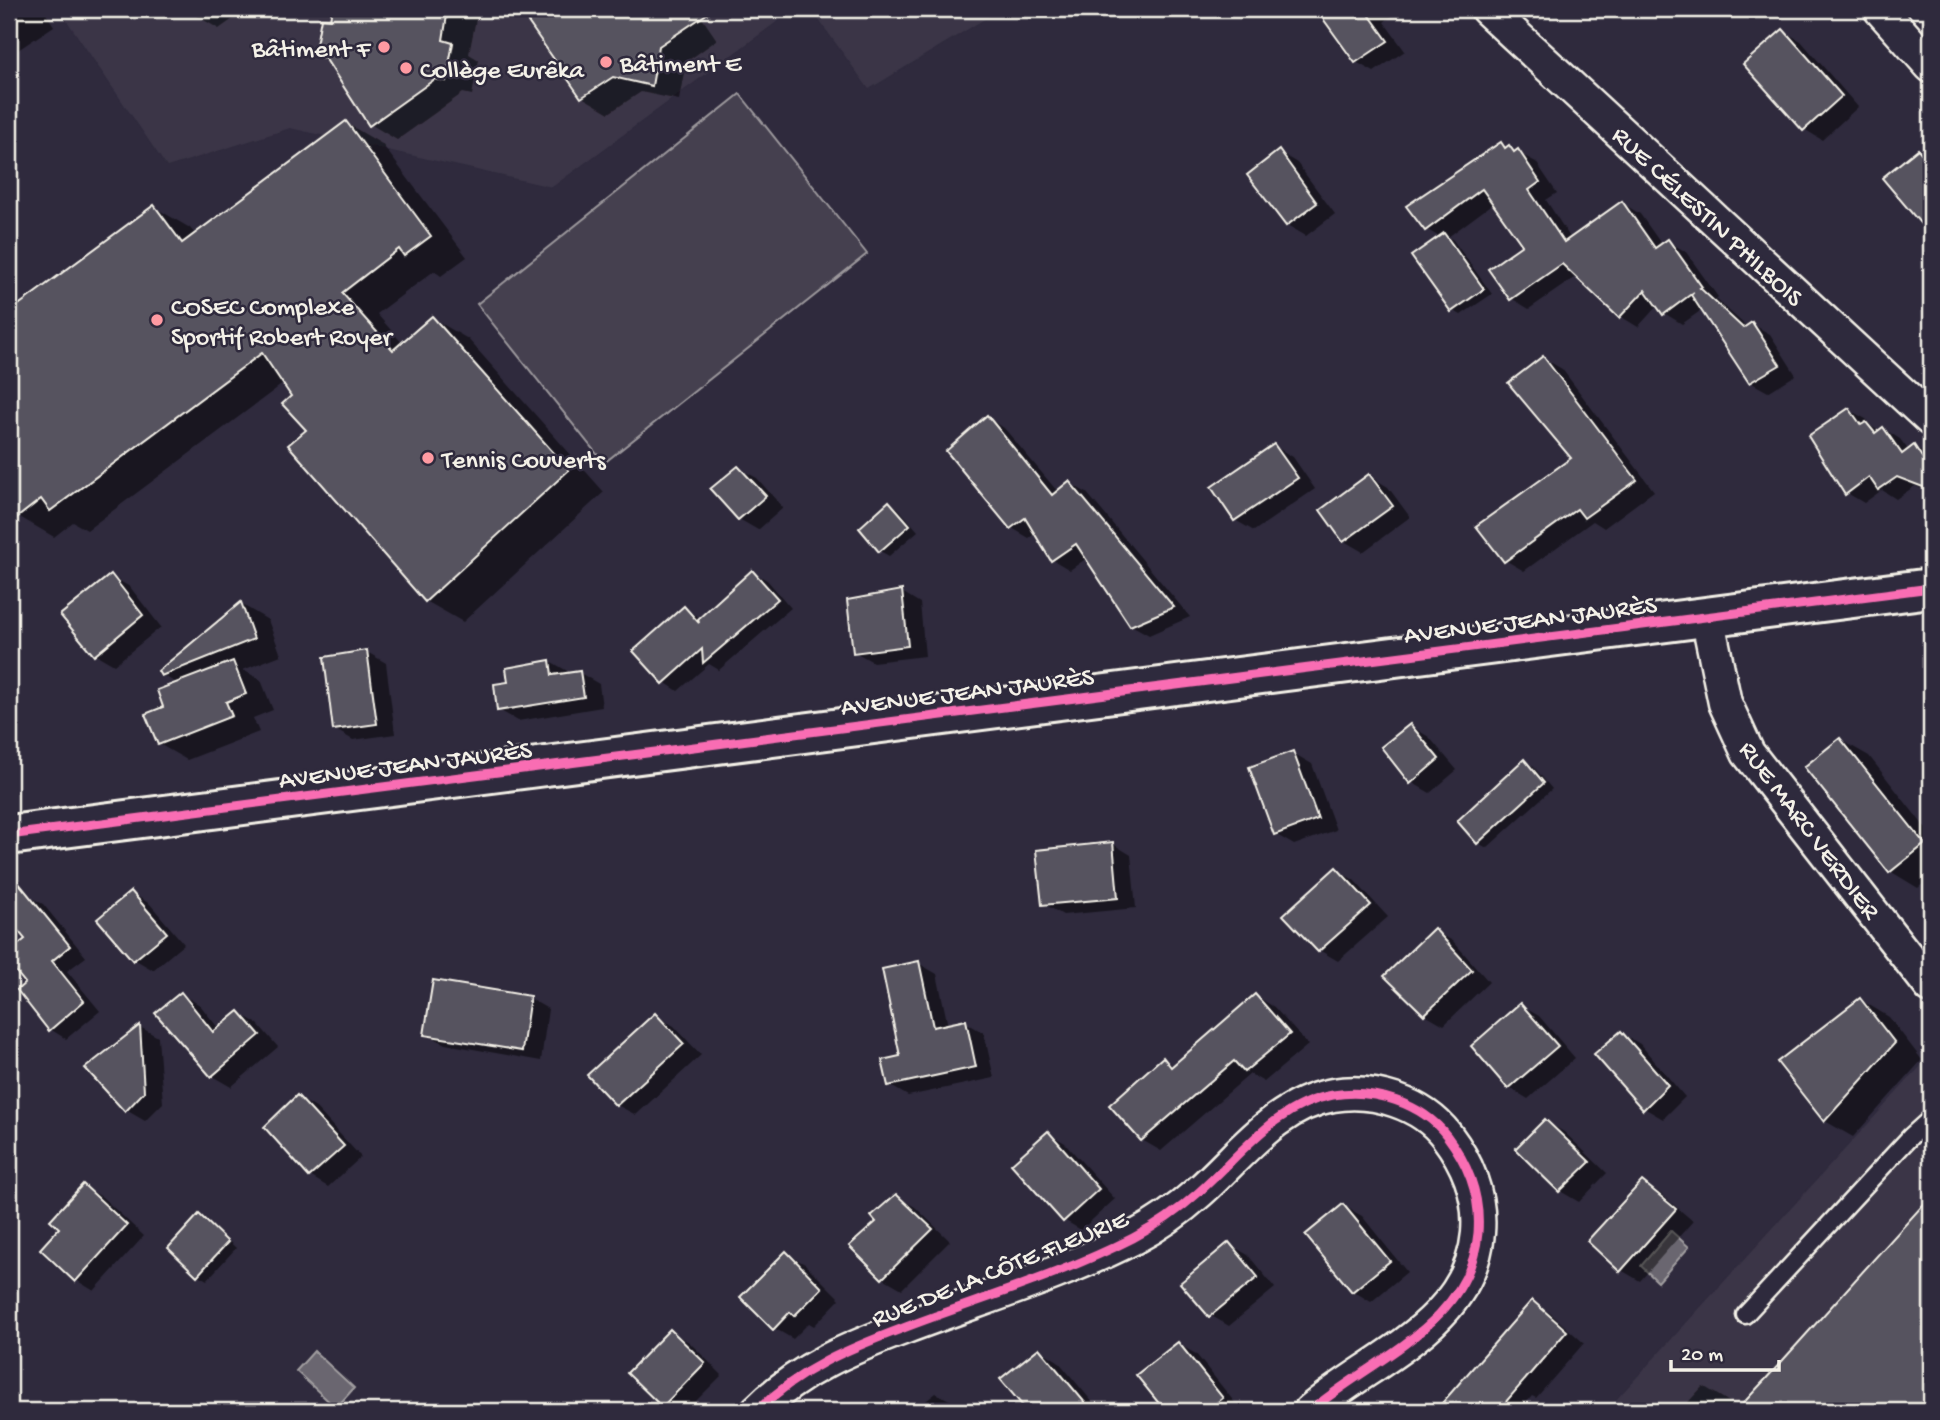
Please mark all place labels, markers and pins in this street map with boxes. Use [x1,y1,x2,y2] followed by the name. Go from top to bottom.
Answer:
[251,36,372,67] place label: Bâtiment F
[376,39,392,55] marker: Bâtiment F
[619,51,742,82] place label: Bâtiment E
[598,54,614,70] marker: Bâtiment E
[420,57,585,88] place label: Collège Eurêka
[398,60,414,76] marker: Collège Eurêka
[171,294,394,355] place label: COSEC Complexe Sportif Robert Royer
[149,312,165,328] marker: COSEC Complexe Sportif Robert Royer
[440,447,607,478] place label: Tennis Couverts
[420,450,436,466] marker: Tennis Couverts

